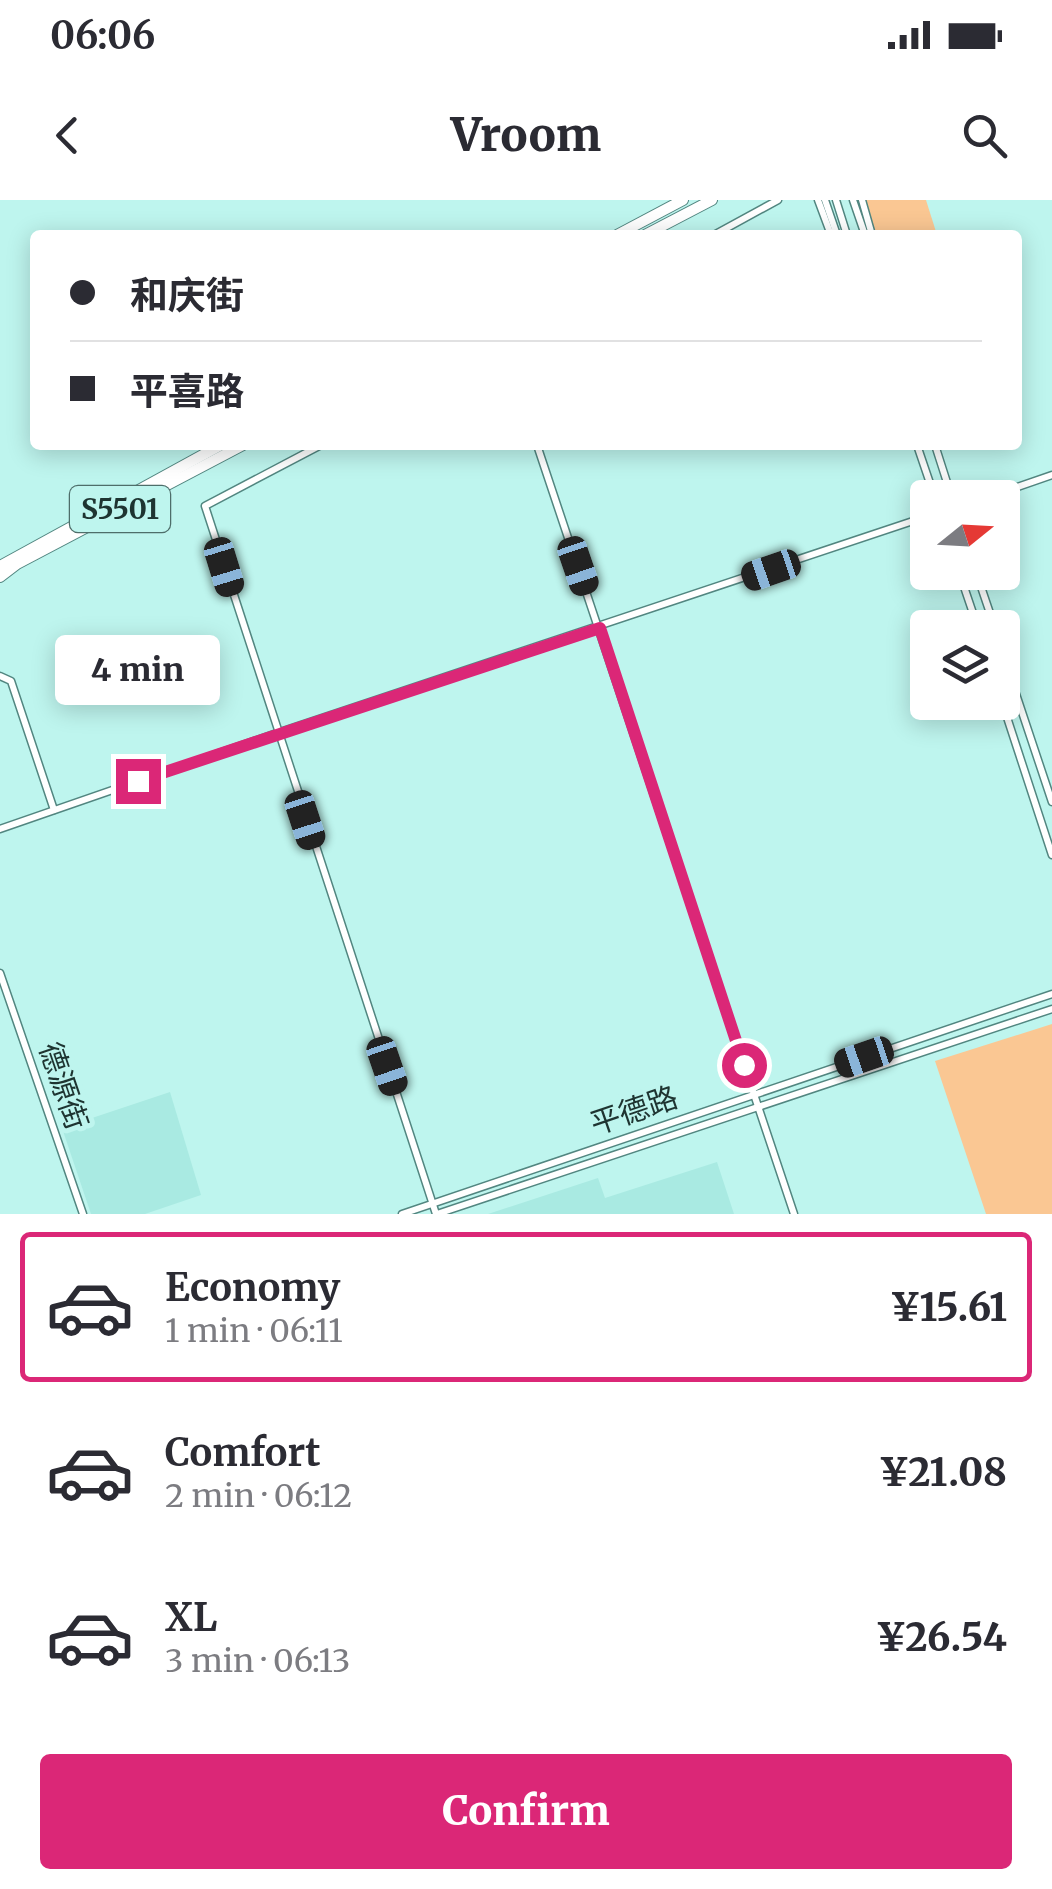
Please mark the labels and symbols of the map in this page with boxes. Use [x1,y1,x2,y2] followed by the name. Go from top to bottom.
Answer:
[910,480,1020,590] north arrow
[70,486,170,532] road number: S5501
[554,533,602,599] car
[201,534,247,600] car
[738,546,804,594] car
[56,636,220,706] callout: 4 min
[116,759,161,804] route end
[281,787,329,853] car
[363,1033,411,1099] car
[831,1033,897,1081] car
[31,1037,97,1134] street label: 德源街
[722,1043,767,1088] route start
[585,1077,682,1143] street label: 平德路

